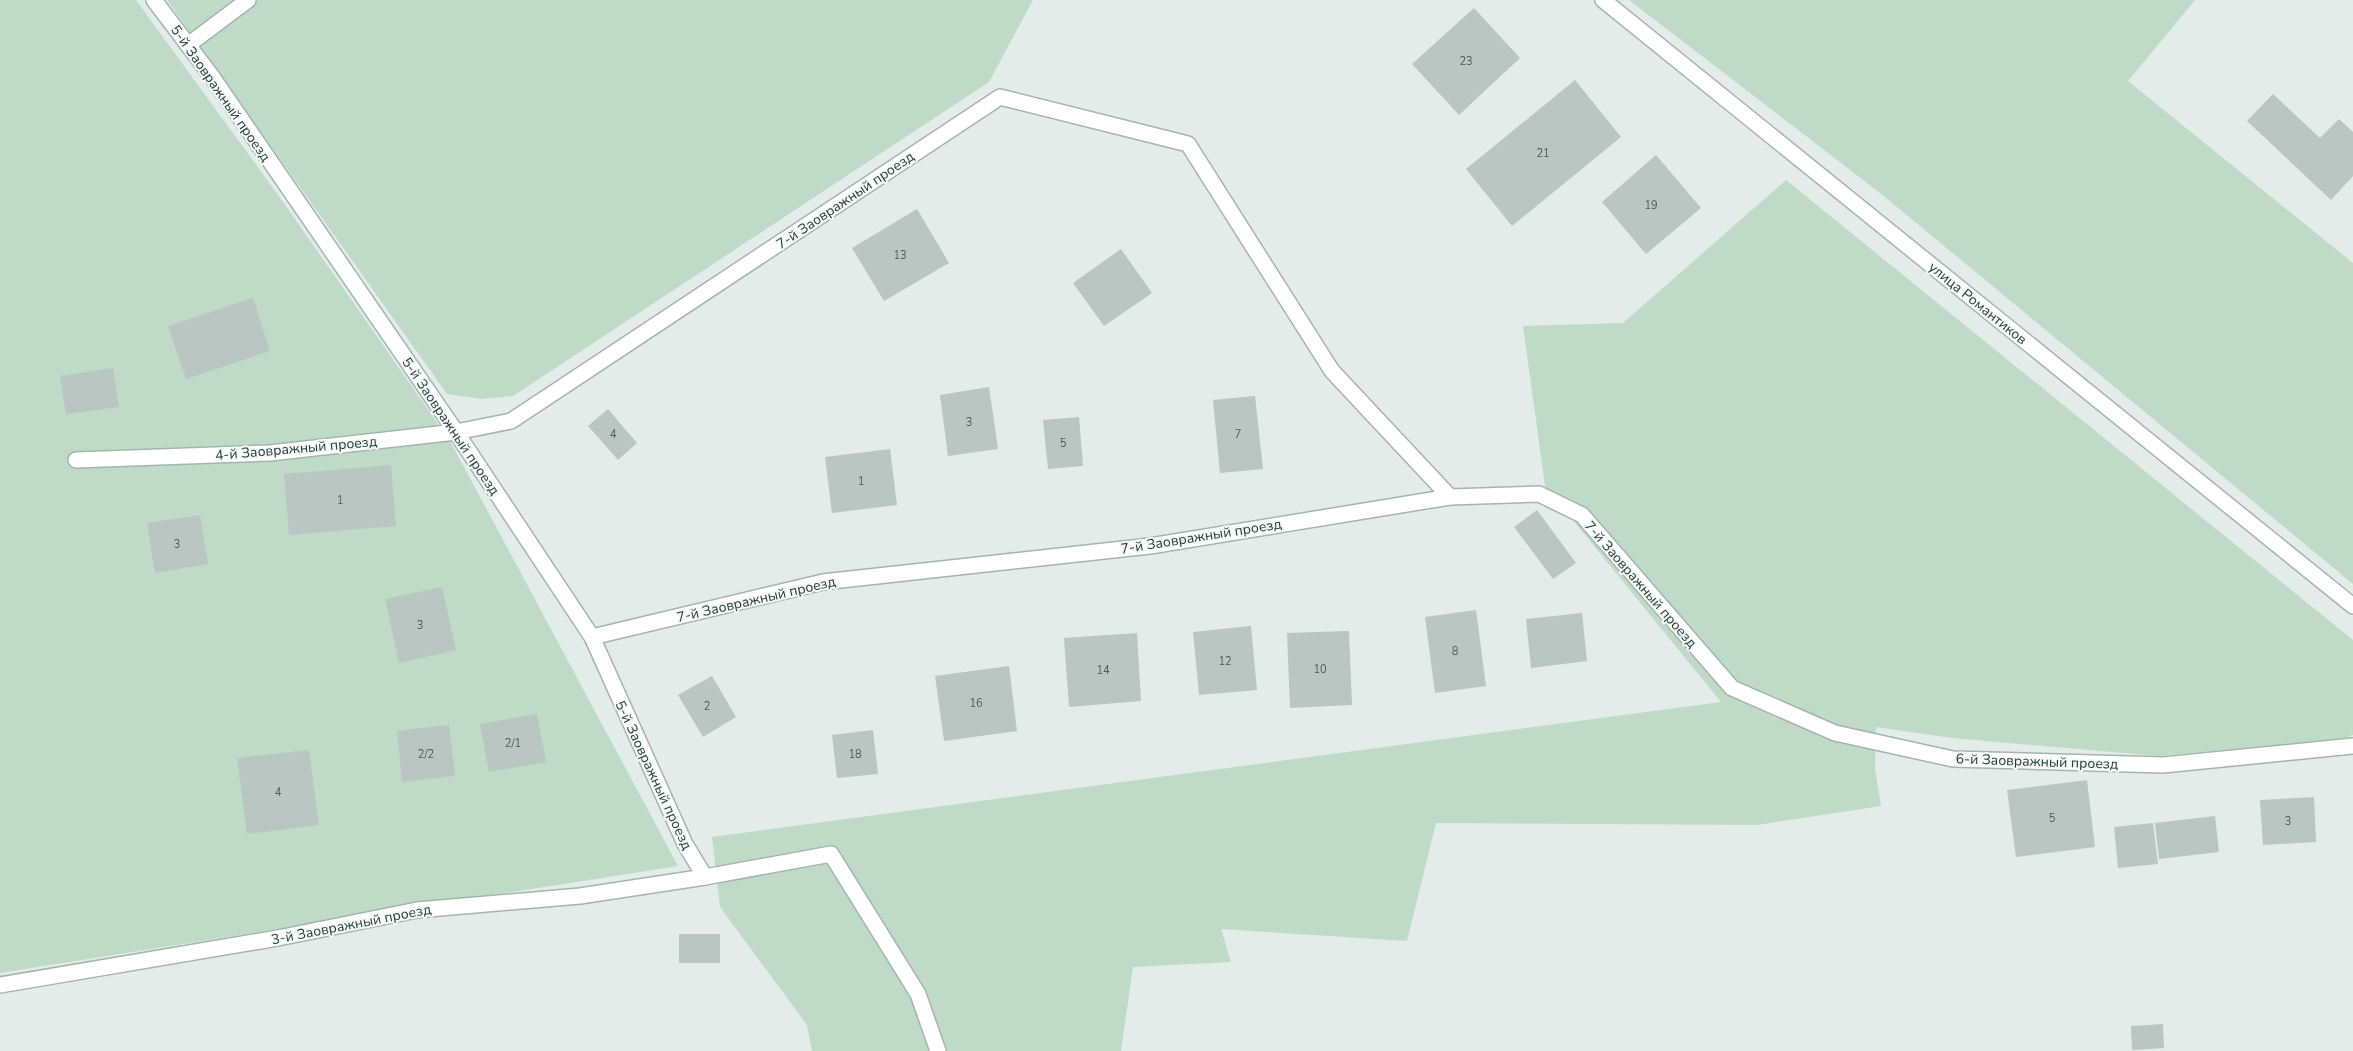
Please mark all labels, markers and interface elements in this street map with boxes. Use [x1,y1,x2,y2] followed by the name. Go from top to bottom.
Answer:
[166,21,275,165] street label: 5-й Заовражный проезд
[1459,54,1473,69] house number: 23
[1536,146,1550,161] house number: 21
[773,147,918,254] street label: 7-й Заовражный проезд
[1644,198,1658,213] house number: 19
[893,248,907,263] house number: 13
[1924,258,2031,349] street label: улица Романтиков
[397,354,504,499] street label: 5-й Заовражный проезд
[966,415,972,430] house number: 3
[610,427,617,442] house number: 4
[1235,427,1241,442] house number: 7
[214,432,378,465] street label: 4-й Заовражный проезд
[1060,436,1067,451] house number: 5
[858,474,864,489] house number: 1
[337,493,343,508] house number: 1
[1119,514,1283,559] street label: 7-й Заовражный проезд
[1580,517,1701,652] street label: 7-й Заовражный проезд
[174,537,180,552] house number: 3
[675,572,837,627] street label: 7-й Заовражный проезд
[417,618,423,633] house number: 3
[1452,644,1459,659] house number: 8
[1218,654,1232,669] house number: 12
[1313,662,1327,677] house number: 10
[1096,663,1110,678] house number: 14
[969,696,983,711] house number: 16
[611,698,697,853] street label: 5-й Заовражный проезд
[704,699,710,714] house number: 2
[505,736,521,751] house number: 2/1
[418,747,434,762] house number: 2/2
[848,747,862,762] house number: 18
[1955,749,2119,774] street label: 6-й Заовражный проезд
[275,785,282,800] house number: 4
[2049,811,2056,826] house number: 5
[2285,814,2291,829] house number: 3
[269,900,433,949] street label: 3-й Заовражный проезд

